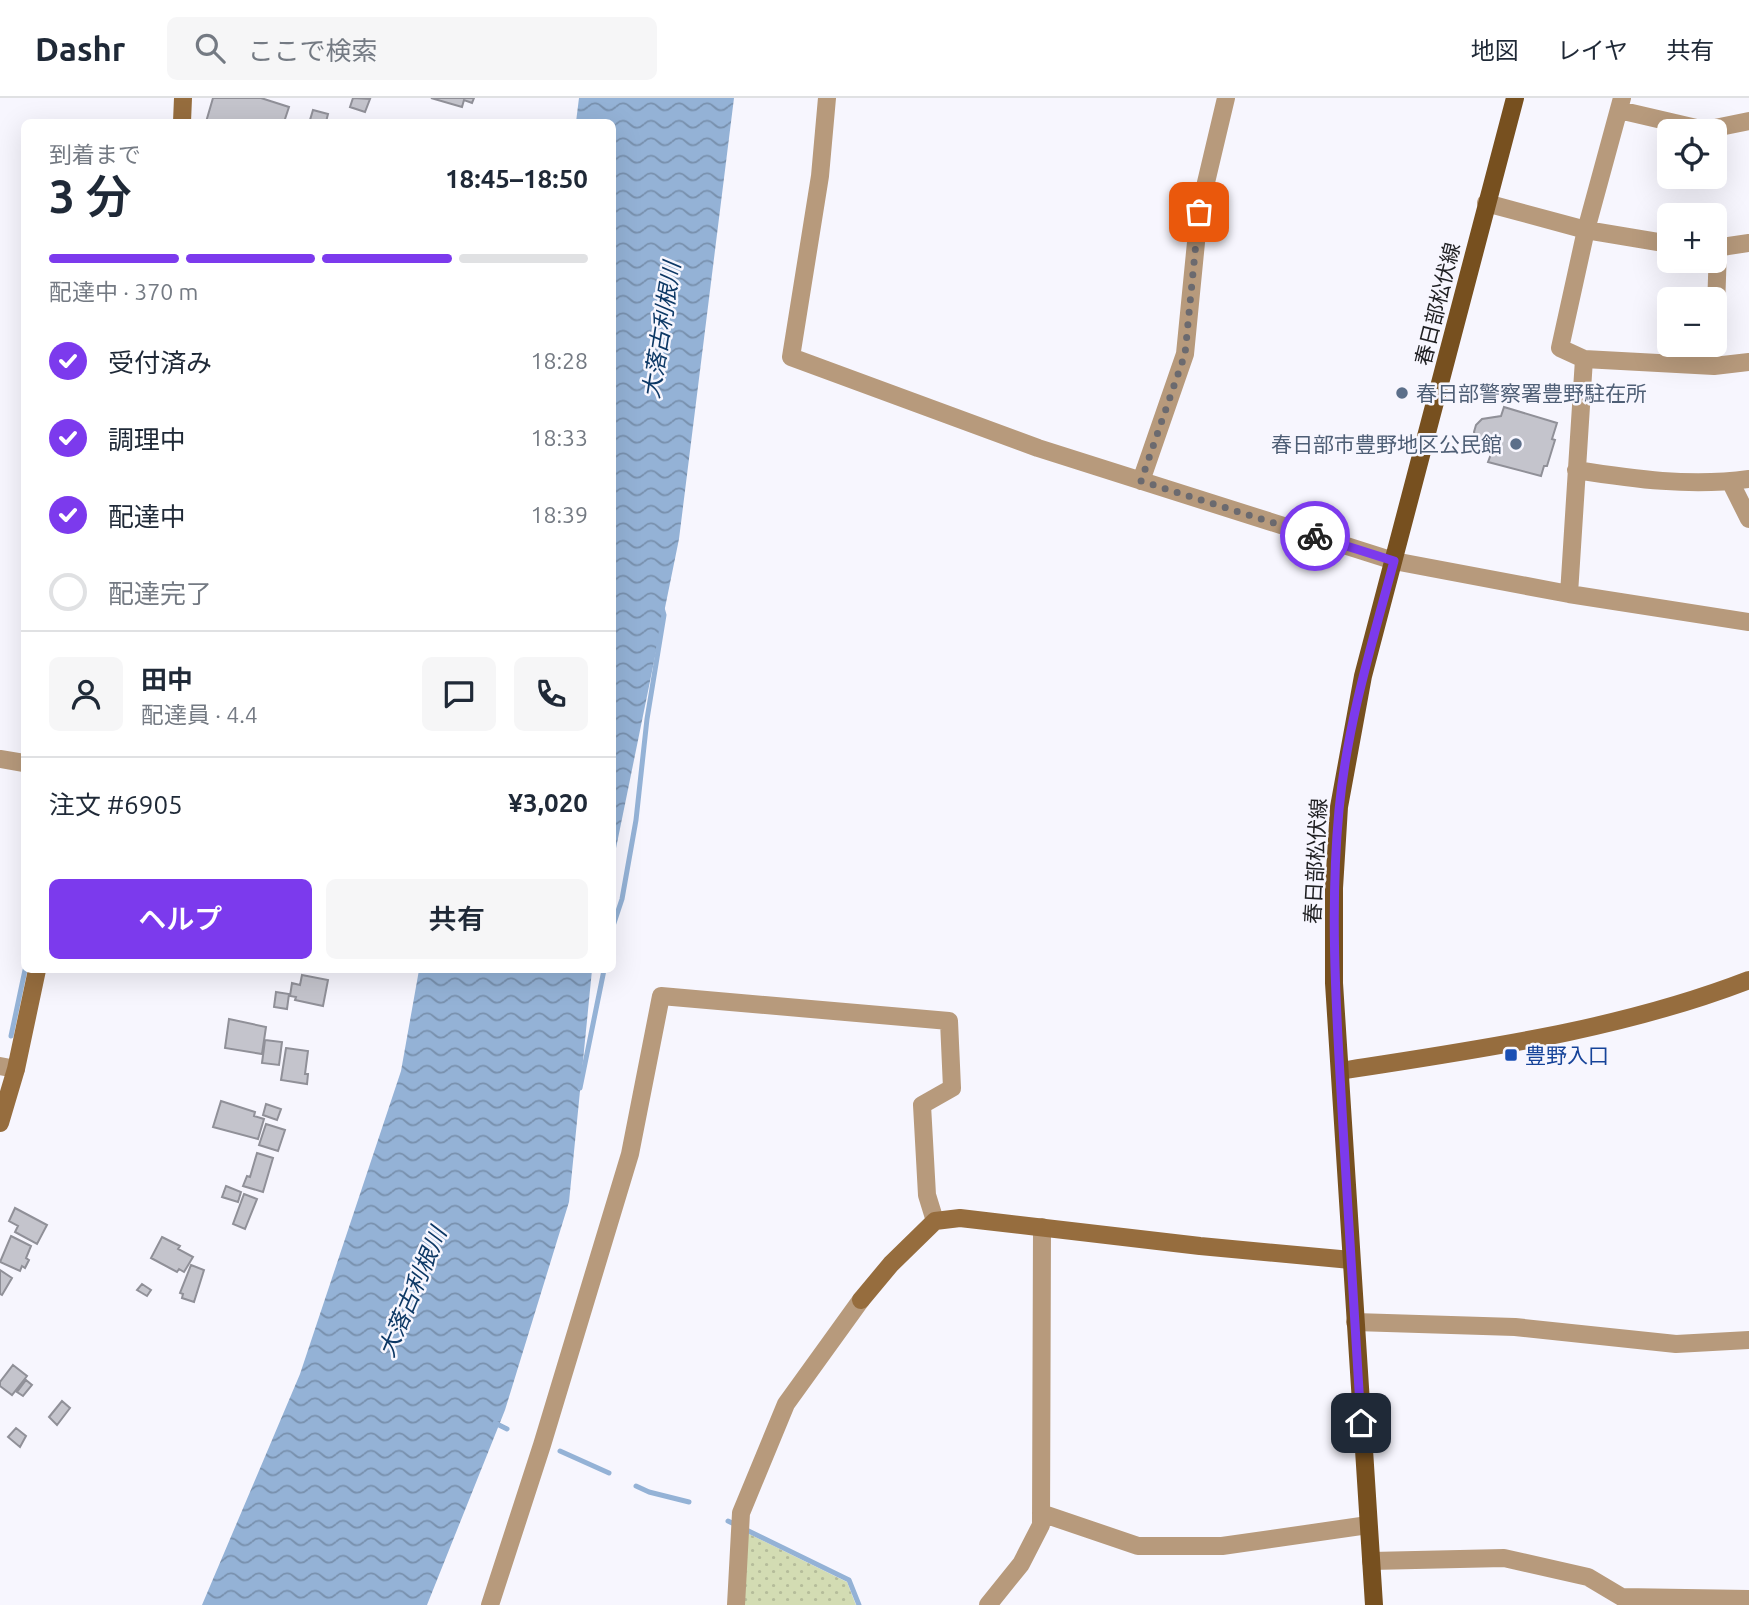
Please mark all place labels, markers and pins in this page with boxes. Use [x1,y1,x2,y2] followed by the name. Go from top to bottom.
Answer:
[1169,182,1229,242] pin
[1416,381,1647,405] place label: 春日部警察署豊野駐在所
[1394,385,1410,401] marker: 春日部警察署豊野駐在所
[1271,432,1502,456] place label: 春日部市豊野地区公民館
[1508,436,1524,452] marker: 春日部市豊野地区公民館
[1525,1043,1609,1067] place label: 豊野入口
[1503,1047,1519,1063] marker: 豊野入口
[1331,1393,1391,1453] pin

